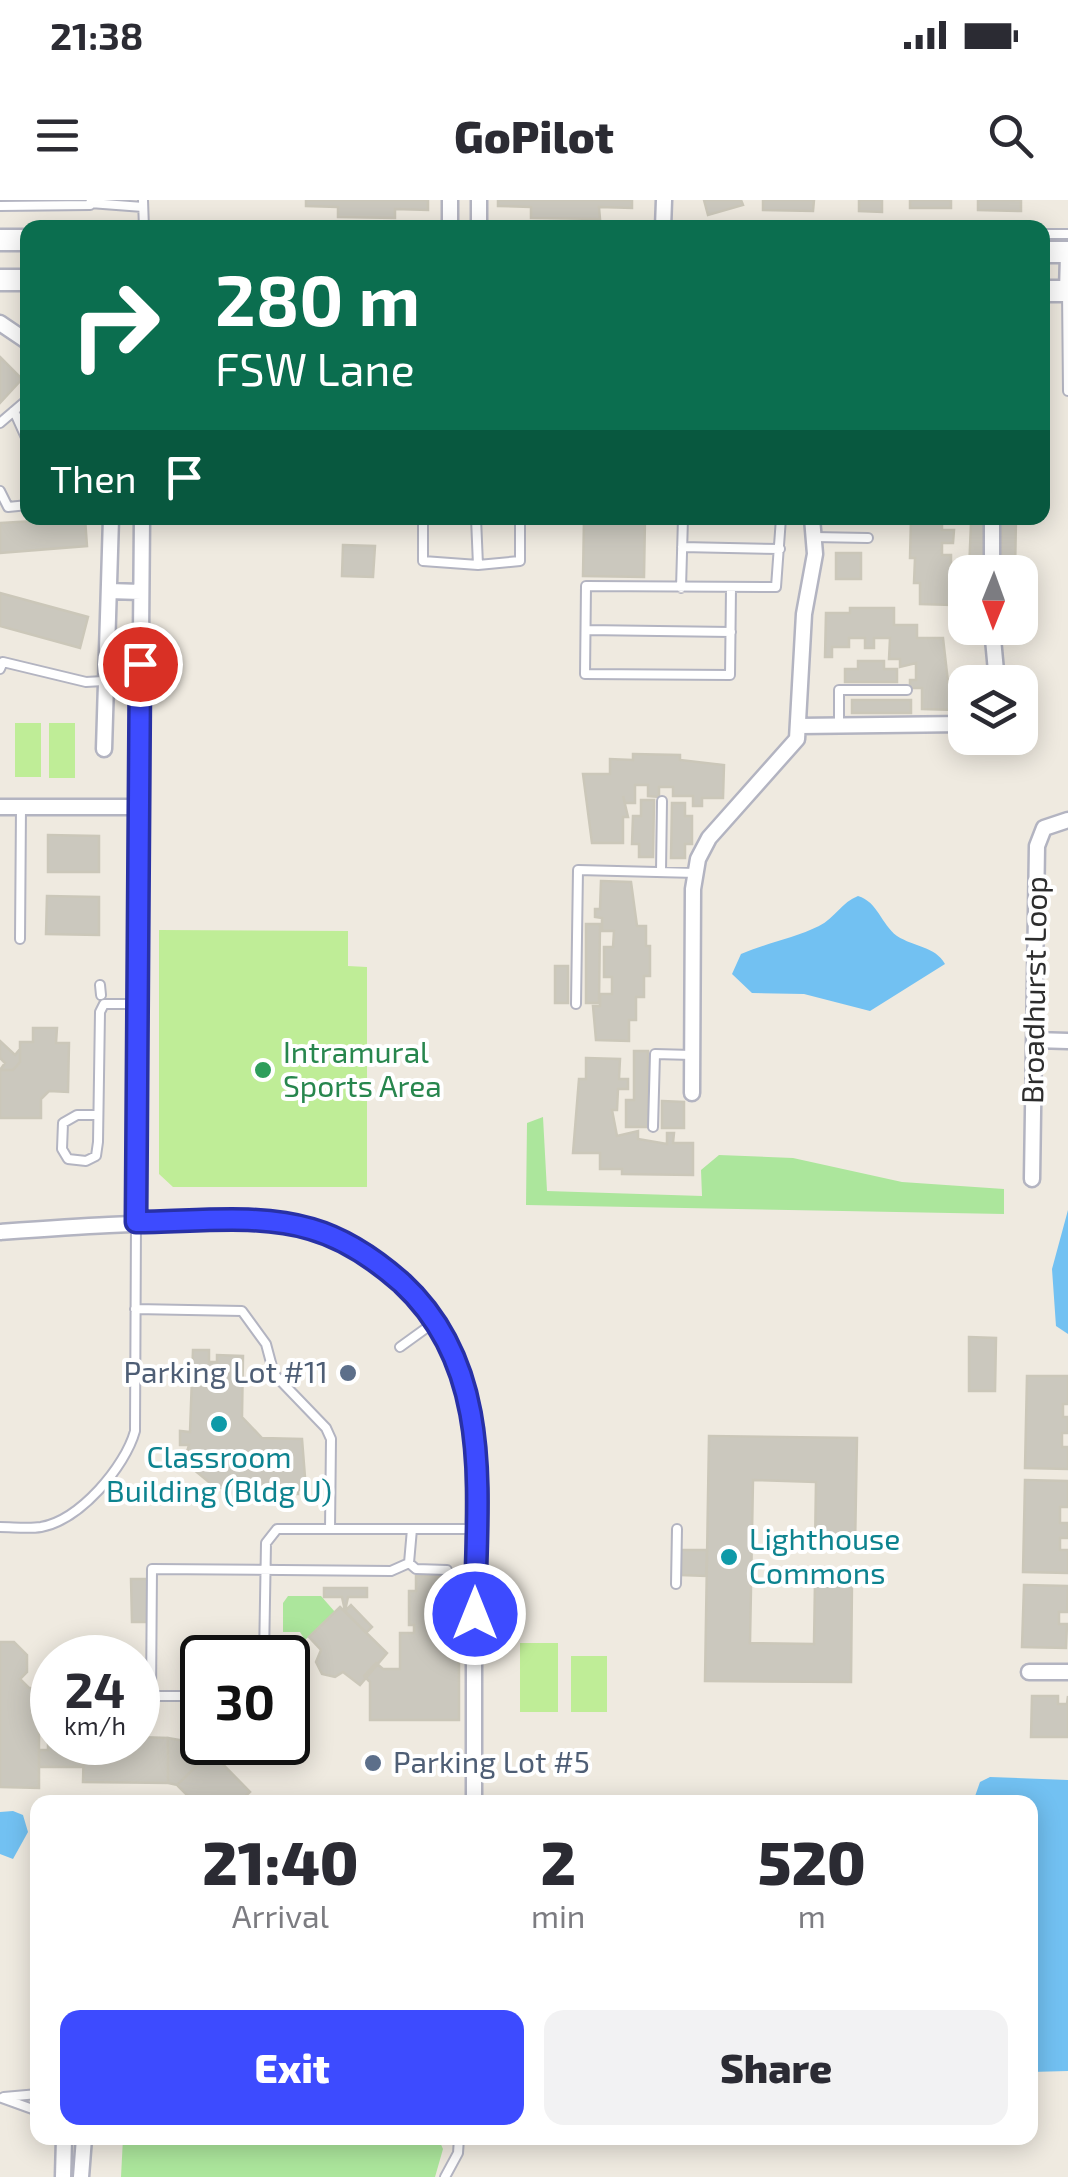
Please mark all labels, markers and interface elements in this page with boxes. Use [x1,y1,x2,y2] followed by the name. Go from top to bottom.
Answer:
[50,12,143,58] text: 21:38
[30,108,85,163] icon: menu
[454,108,614,162] text: GoPilot
[983,108,1038,163] icon: search
[215,256,420,340] text: 280 m
[50,260,180,390] icon: right
[215,341,415,395] text: FSW Lane
[157,450,212,505] icon: arrive
[50,455,137,501] text: Then
[948,555,1038,645] north arrow
[948,555,1038,755] map controls
[98,622,183,707] pin
[113,637,168,692] icon: arrive
[948,665,1038,755] button: layers
[1013,876,1053,1104] street label: Broadhurst Loop
[283,1033,442,1103] place label: Intramural Sports Area
[252,1059,274,1081] marker: Intramural Sports Area
[123,1353,328,1389] place label: Parking Lot #11
[337,1362,359,1384] marker: Parking Lot #11
[208,1413,230,1435] marker: Classroom Building (Bldg U)
[106,1438,332,1508] place label: Classroom Building (Bldg U)
[749,1520,900,1590] place label: Lighthouse Commons
[718,1546,740,1568] marker: Lighthouse Commons
[423,1562,527,1666] position arrow
[180,1635,310,1765] speed limit sign: 30
[65,1658,125,1718] text: 24
[64,1710,126,1740] text: km/h
[393,1743,590,1779] place label: Parking Lot #5
[362,1752,384,1774] marker: Parking Lot #5
[202,1825,359,1897] text: 21:40
[540,1825,576,1897] text: 2
[758,1825,866,1897] text: 520
[232,1896,329,1934] text: Arrival
[531,1896,585,1934] text: min
[798,1896,826,1934] text: m
[60,2010,524,2125] button: Exit
[544,2010,1008,2125] button: Share

